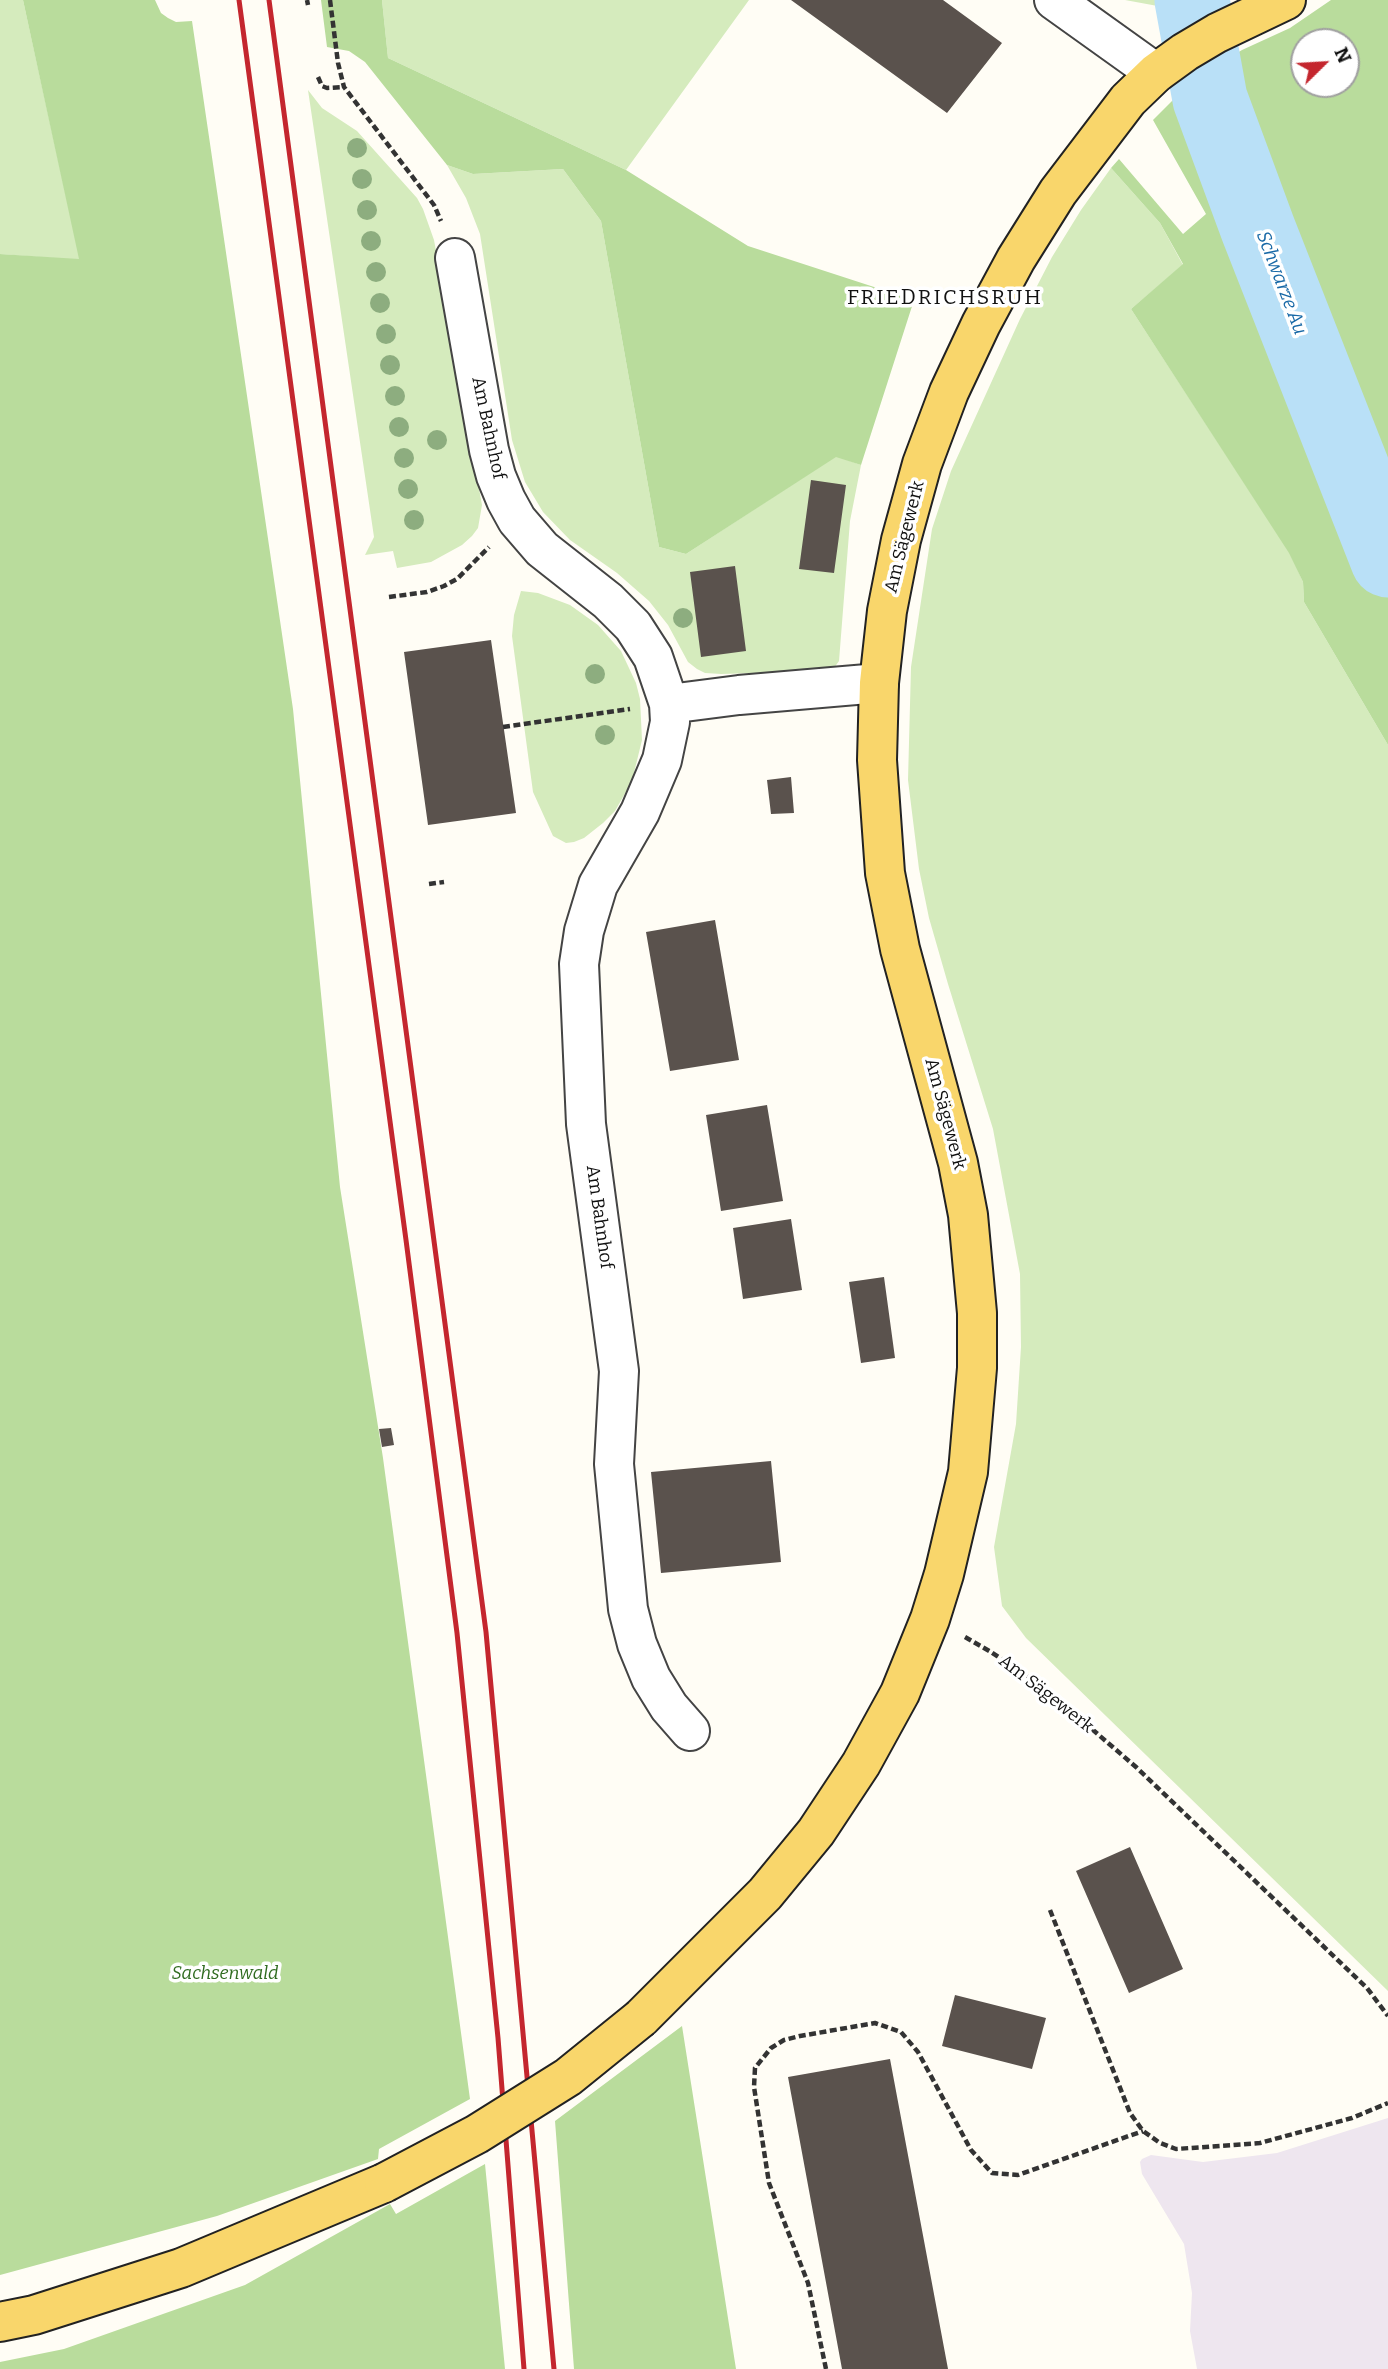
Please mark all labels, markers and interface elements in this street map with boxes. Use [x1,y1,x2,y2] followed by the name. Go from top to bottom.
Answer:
[1290,28,1360,98] north arrow
[1329,44,1356,66] text: N
[1251,228,1311,338] water label: Schwarze Au
[849,285,1041,311] district label: FRIEDRICHSRUH
[467,375,509,481] street label: Am Bahnhof
[881,479,929,595] street label: Am Sägewerk
[920,1056,970,1172] street label: Am Sägewerk
[581,1164,617,1270] street label: Am Bahnhof
[994,1650,1098,1738] street label: Am Sägewerk
[171,1963,279,1985] park label: Sachsenwald

